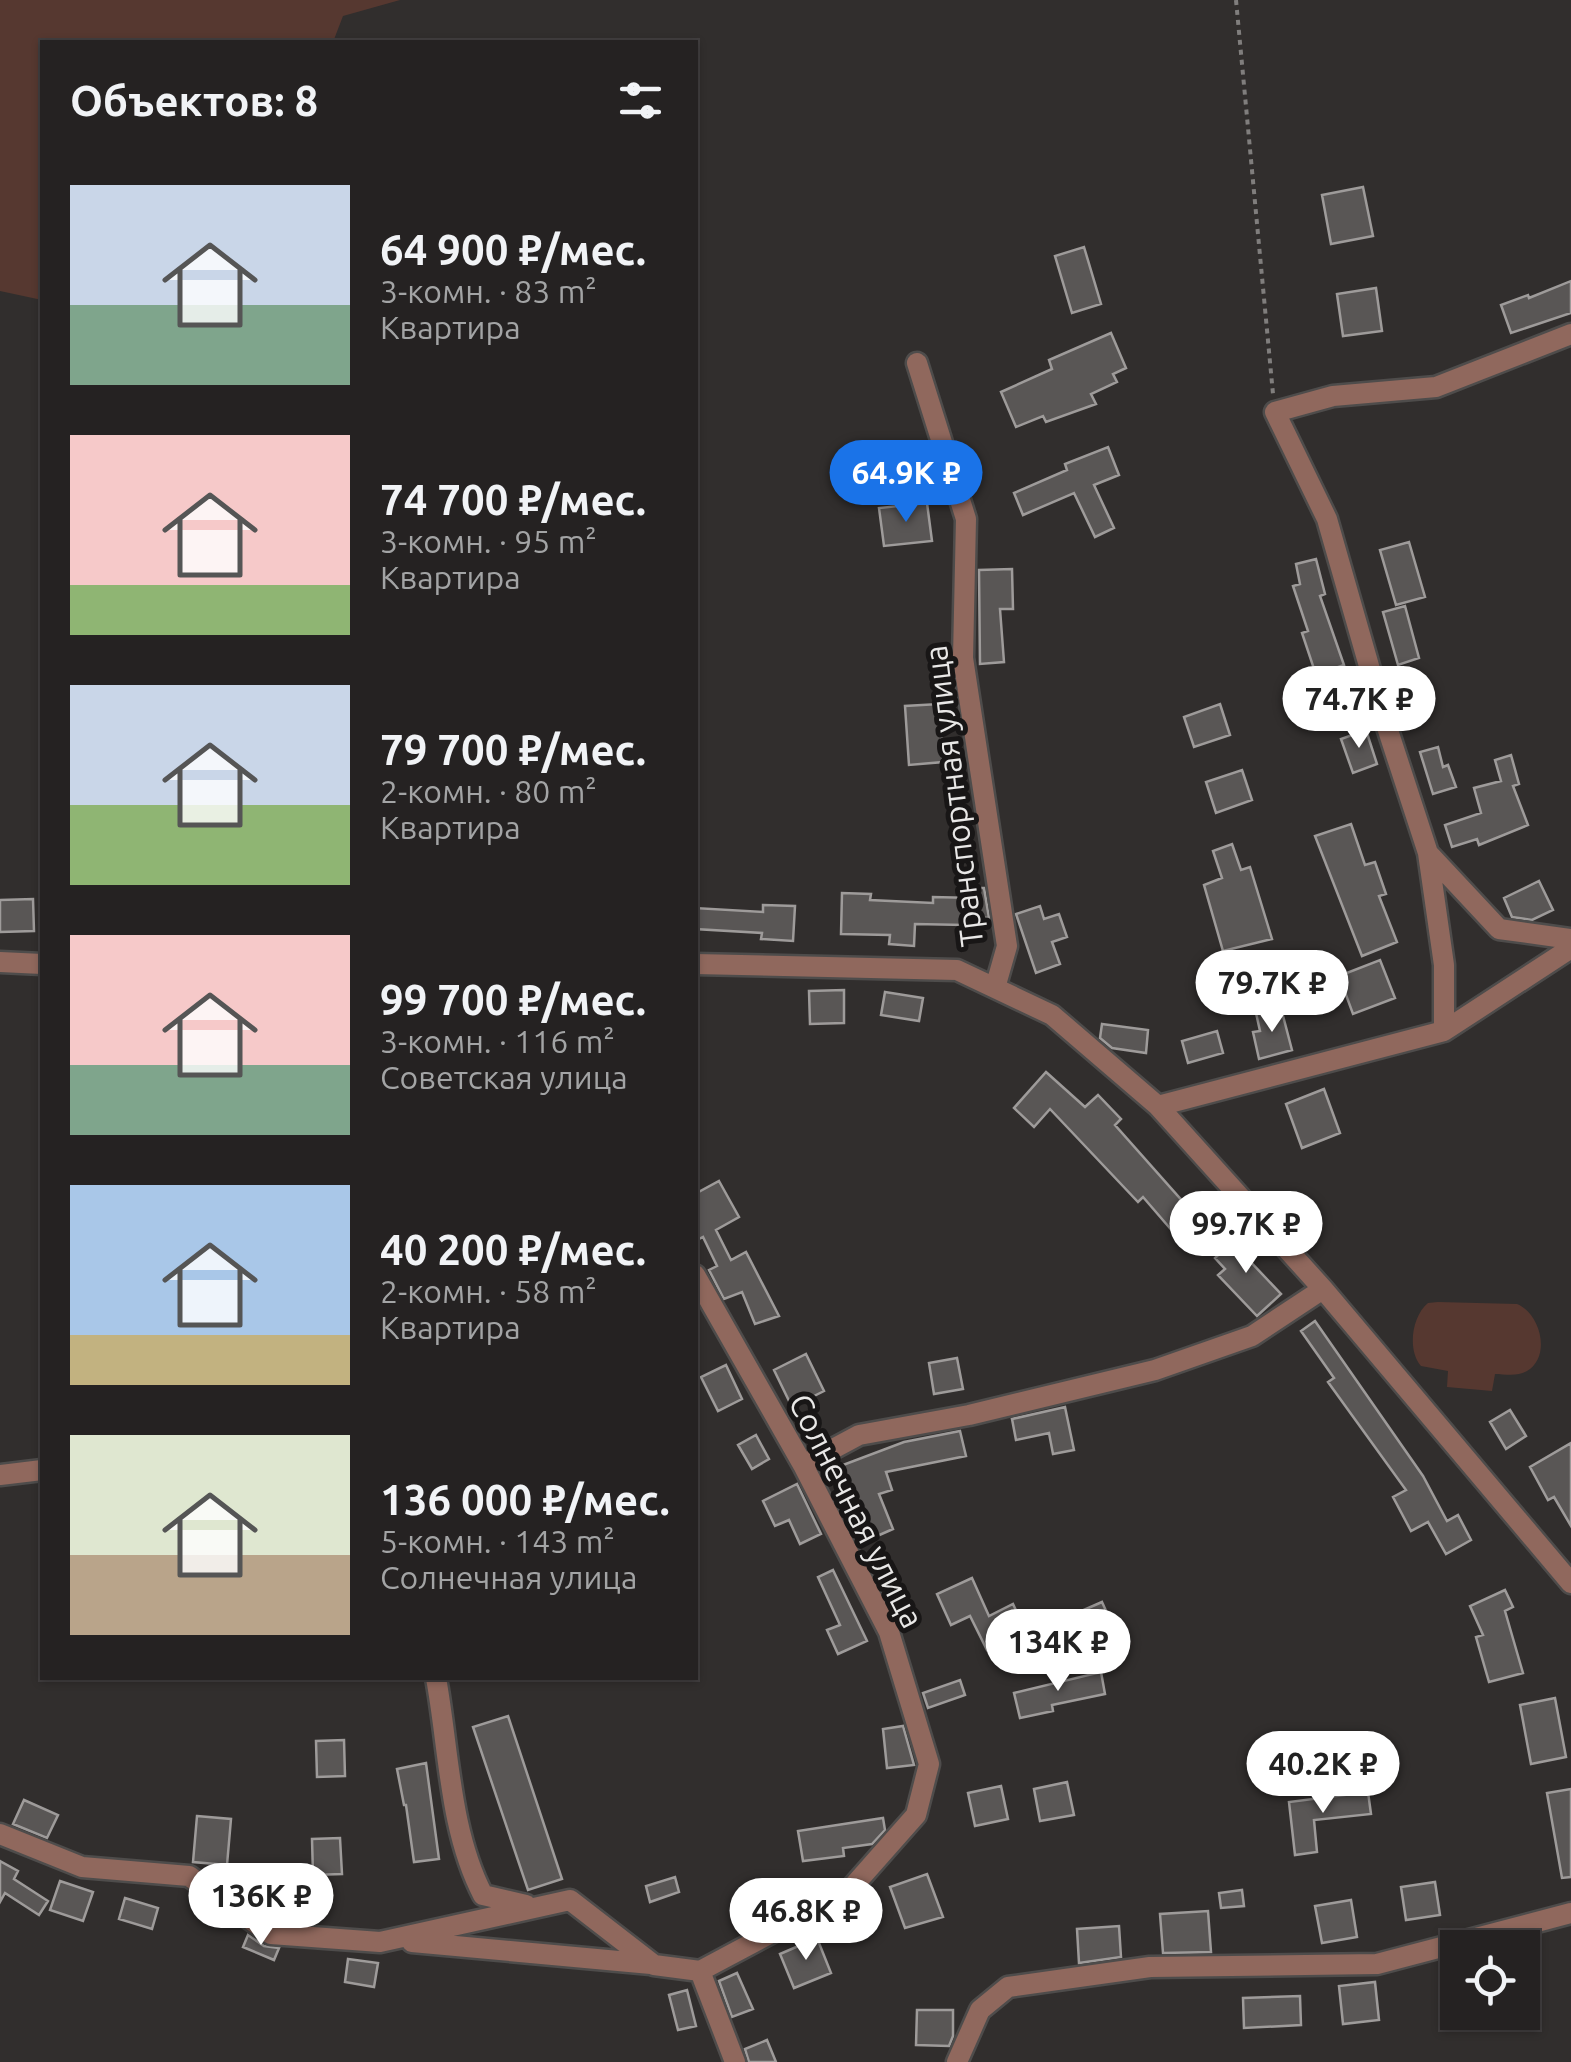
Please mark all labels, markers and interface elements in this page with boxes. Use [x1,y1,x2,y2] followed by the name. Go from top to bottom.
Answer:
[613,73,668,128] icon: filters
[70,77,318,124] text: Объектов: 8
[150,225,270,345] icon: home
[380,226,646,273] text: 64 900 ₽/мес.
[380,273,597,309] text: 3-комн. · 83 m²
[380,309,521,345] text: Квартира
[814,440,998,525] pin: 64.9K ₽
[852,454,960,490] text: 64.9K ₽
[150,475,270,595] icon: home
[380,476,646,523] text: 74 700 ₽/мес.
[380,523,597,559] text: 3-комн. · 95 m²
[380,559,521,595] text: Квартира
[917,644,989,949] street label: Транспортная улица
[1267,666,1451,751] pin: 74.7K ₽
[1305,680,1413,716] text: 74.7K ₽
[150,725,270,845] icon: home
[380,726,646,773] text: 79 700 ₽/мес.
[380,773,597,809] text: 2-комн. · 80 m²
[380,809,521,845] text: Квартира
[1180,950,1364,1035] pin: 79.7K ₽
[1218,964,1326,1000] text: 79.7K ₽
[150,975,270,1095] icon: home
[380,976,646,1023] text: 99 700 ₽/мес.
[380,1023,615,1059] text: 3-комн. · 116 m²
[380,1059,628,1095] text: Советская улица
[1154,1191,1338,1276] pin: 99.7K ₽
[1192,1205,1300,1241] text: 99.7K ₽
[150,1225,270,1345] icon: home
[380,1226,646,1273] text: 40 200 ₽/мес.
[380,1273,597,1309] text: 2-комн. · 58 m²
[380,1309,521,1345] text: Квартира
[782,1388,931,1633] street label: Солнечная улица
[150,1475,270,1595] icon: home
[380,1476,670,1523] text: 136 000 ₽/мес.
[380,1523,615,1559] text: 5-комн. · 143 m²
[380,1559,637,1595] text: Солнечная улица
[977,1609,1139,1694] pin: 134K ₽
[1007,1623,1109,1659] text: 134K ₽
[1231,1731,1415,1816] pin: 40.2K ₽
[1269,1745,1377,1781] text: 40.2K ₽
[180,1863,342,1948] pin: 136K ₽
[210,1877,312,1913] text: 136K ₽
[714,1878,898,1963] pin: 46.8K ₽
[752,1892,860,1928] text: 46.8K ₽
[1440,1930,1540,2030] map controls
[1440,1930,1540,2030] button: locate

